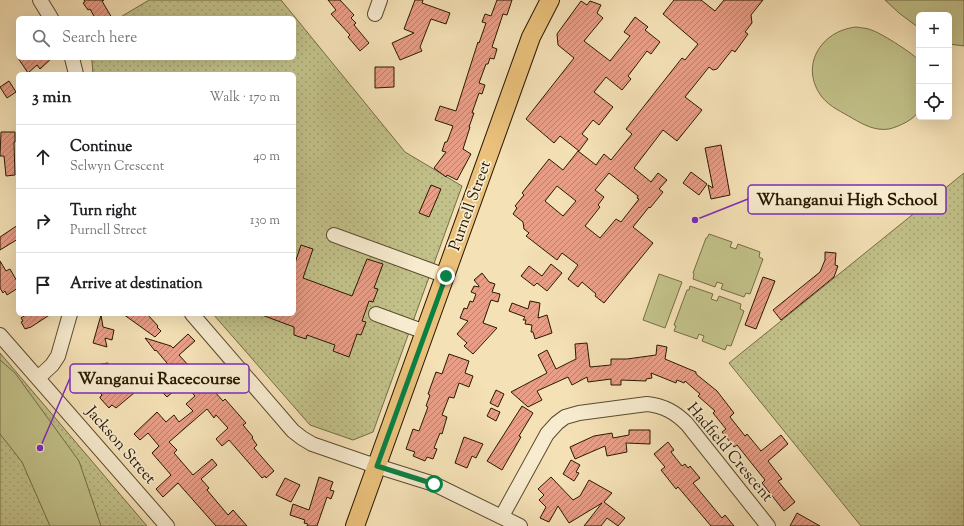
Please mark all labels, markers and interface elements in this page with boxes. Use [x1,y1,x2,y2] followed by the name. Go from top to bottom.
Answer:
[916,12,952,120] map controls
[916,12,952,48] button: +
[16,16,296,60] search box
[30,27,52,49] icon: search
[62,28,137,49] text: Search here
[916,48,952,84] button: −
[916,84,952,120] button: locate
[32,86,71,110] text: 3 min
[210,89,280,107] text: Walk · 170 m
[70,137,132,158] text: Continue
[32,146,54,168] icon: ahead
[253,148,280,166] text: 40 m
[444,157,498,254] street label: Purnell Street
[70,158,164,176] text: Selwyn Crescent
[748,185,946,214] callout: Whanganui High School
[756,189,938,213] text: Whanganui High School
[70,201,136,222] text: Turn right
[32,210,54,232] icon: right
[250,212,280,230] text: 130 m
[70,222,147,240] text: Purnell Street
[437,267,455,285] route end
[32,274,54,296] icon: arrive
[70,274,203,295] text: Arrive at destination
[70,364,249,393] callout: Wanganui Racecourse
[77,368,241,392] text: Wanganui Racecourse
[680,398,778,508] street label: Hadfield Crescent
[79,401,161,490] street label: Jackson Street
[425,475,443,493] route start

